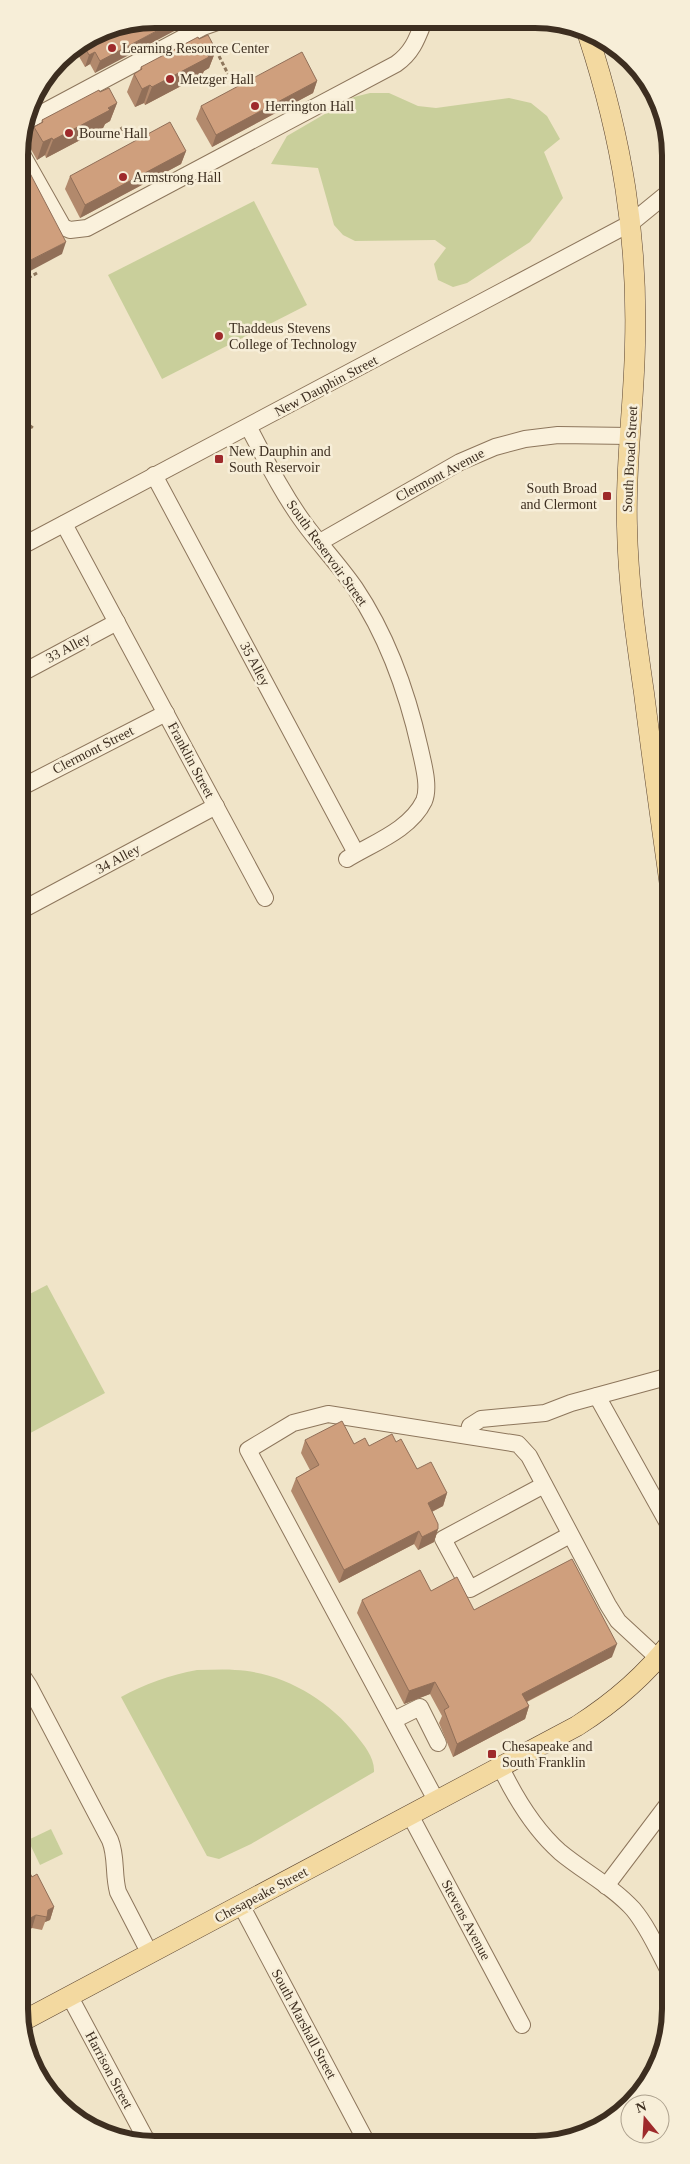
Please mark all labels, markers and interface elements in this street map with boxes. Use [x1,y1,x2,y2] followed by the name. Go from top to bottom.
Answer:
[122,41,269,56] place label: Learning Resource Center
[106,42,118,54] marker: Learning Resource Center
[180,72,254,87] place label: Metzger Hall
[164,73,176,85] marker: Metzger Hall
[265,99,354,114] place label: Herrington Hall
[249,100,261,112] marker: Herrington Hall
[79,126,148,141] place label: Bourne Hall
[63,127,75,139] marker: Bourne Hall
[133,170,221,185] place label: Armstrong Hall
[117,171,129,183] marker: Armstrong Hall
[229,321,357,352] place label: Thaddeus Stevens College of Technology
[213,330,225,342] marker: Thaddeus Stevens College of Technology
[272,352,380,419] street label: New Dauphin Street
[620,405,640,513] street label: South Broad Street
[229,444,331,475] place label: New Dauphin and South Reservoir
[393,445,487,505] street label: Clermont Avenue
[213,453,225,465] marker: New Dauphin and South Reservoir
[520,481,597,512] place label: South Broad and Clermont
[601,490,613,502] marker: South Broad and Clermont
[284,497,370,609] street label: South Reservoir Street
[43,630,93,666] street label: 33 Alley
[237,639,273,689] street label: 35 Alley
[165,720,217,801] street label: Franklin Street
[50,723,136,777] street label: Clermont Street
[93,841,143,877] street label: 34 Alley
[502,1739,593,1770] place label: Chesapeake and South Franklin
[486,1748,498,1760] marker: Chesapeake and South Franklin
[212,1864,310,1926] street label: Chesapeake Street
[439,1877,493,1963] street label: Stevens Avenue
[269,1967,339,2082] street label: South Marshall Street
[82,2029,136,2111] street label: Harrison Street
[620,2094,670,2144] north arrow
[634,2098,648,2116] text: N

